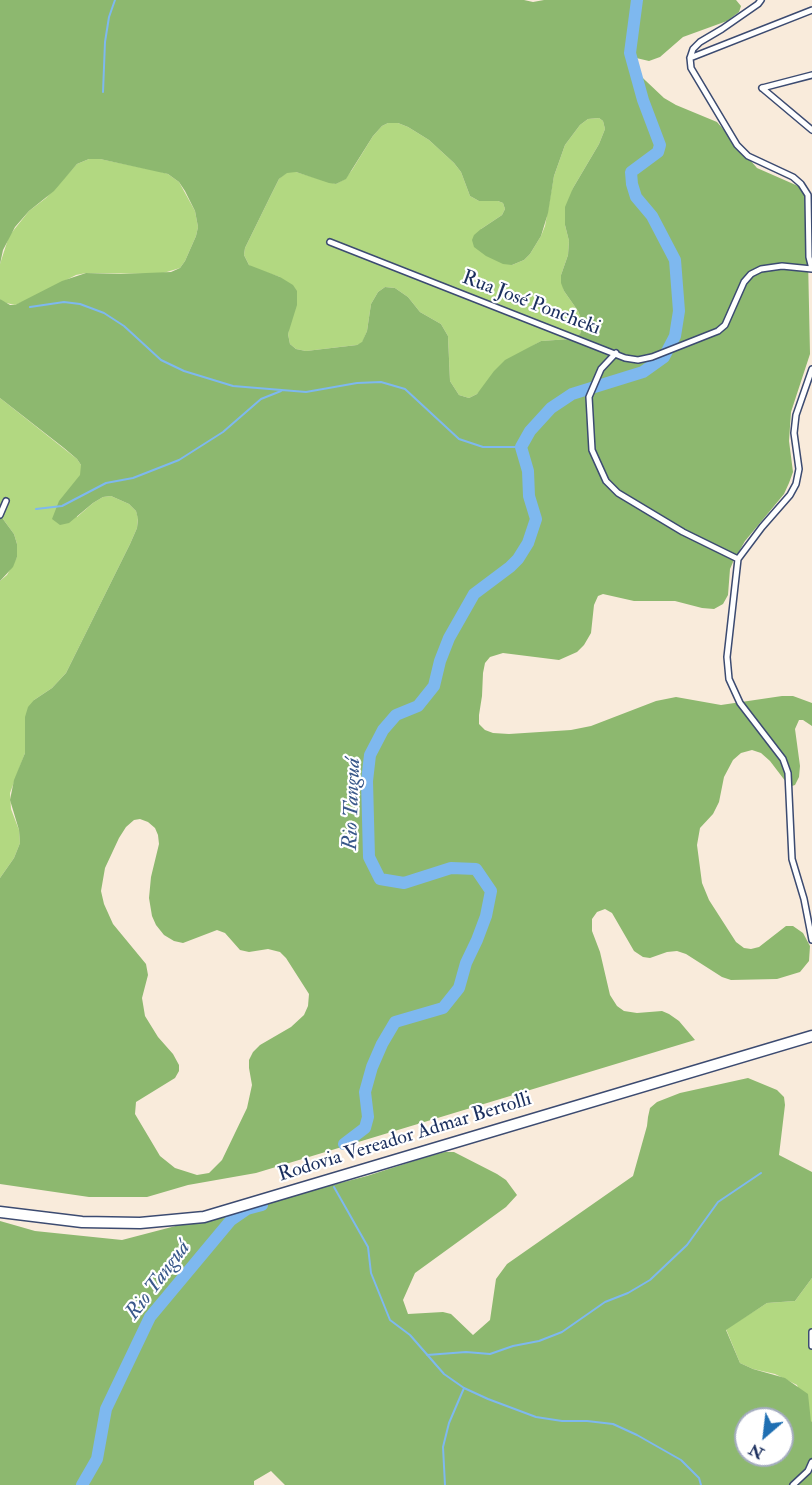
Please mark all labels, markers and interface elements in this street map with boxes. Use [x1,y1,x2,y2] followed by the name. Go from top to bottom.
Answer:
[458,267,604,341] street label: Rua José Poncheki
[339,757,367,851] water label: Rio Tanguá
[275,1088,535,1188] street label: Rodovia Vereador Admar Bertolli
[121,1237,197,1325] water label: Rio Tanguá
[734,1407,794,1467] north arrow
[745,1439,768,1463] text: N

